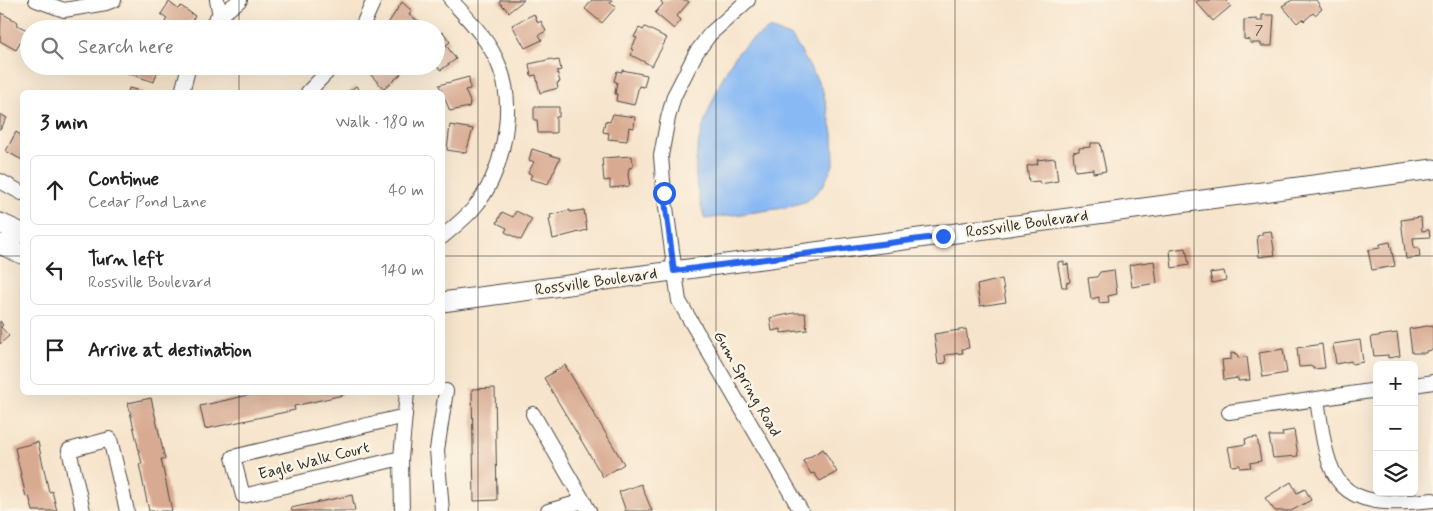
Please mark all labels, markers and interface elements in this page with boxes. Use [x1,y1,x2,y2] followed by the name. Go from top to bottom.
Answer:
[20,20,445,75] search box
[1255,21,1264,39] house number: 7
[38,34,66,62] icon: search
[78,35,174,60] text: Search here
[40,109,88,137] text: 3 min
[336,112,425,133] text: Walk · 180 m
[88,167,159,192] text: Continue
[41,176,69,204] icon: ahead
[388,180,424,201] text: 40 m
[653,182,676,205] route start
[88,192,207,213] text: Cedar Pond Lane
[965,205,1089,243] street label: Rossville Boulevard
[932,225,955,248] route end
[88,247,164,272] text: Turn left
[41,256,69,284] icon: left
[380,260,424,281] text: 140 m
[534,263,658,301] street label: Rossville Boulevard
[88,272,211,293] text: Rossville Boulevard
[708,327,786,441] street label: Gum Spring Road
[41,336,69,364] icon: arrive
[88,338,252,363] text: Arrive at destination
[1373,361,1418,496] map controls
[1373,361,1418,406] button: +
[1373,406,1418,451] button: −
[256,437,372,485] street label: Eagle Walk Court
[1373,451,1418,496] button: layers

